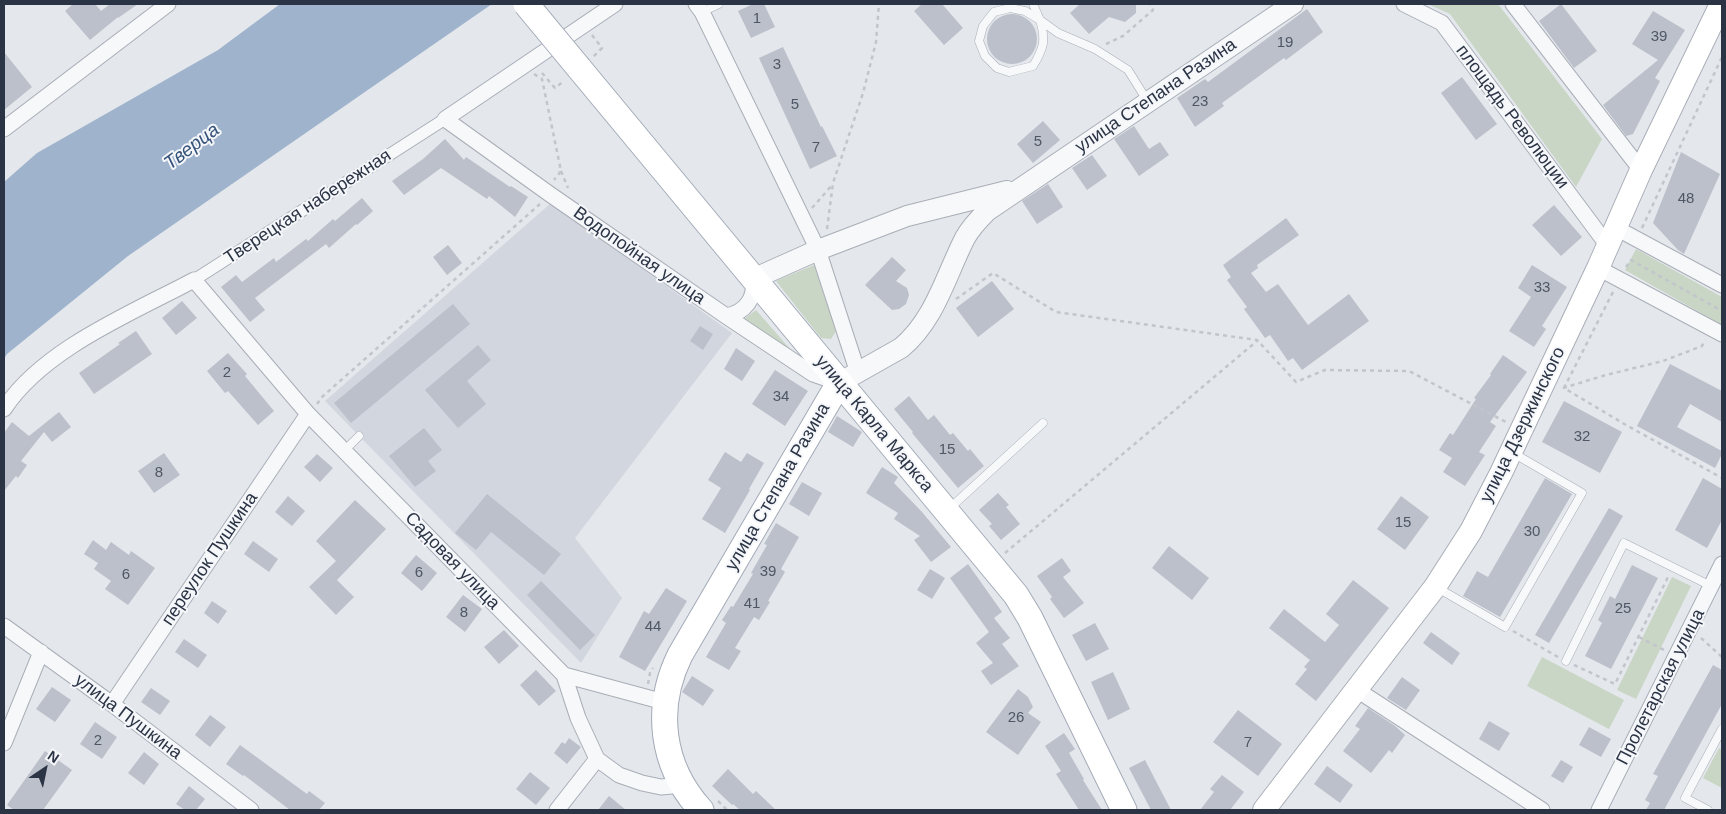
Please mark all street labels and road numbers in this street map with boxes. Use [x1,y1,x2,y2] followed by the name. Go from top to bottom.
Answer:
[1071,34,1241,158] street label: улица Степана Разина
[1451,41,1573,193] street label: площадь Революции
[221,145,395,269] street label: Тверецкая набережная
[569,202,709,310] street label: Водопойная улица
[1476,344,1570,506] street label: улица Дзержинского
[810,351,938,497] street label: улица Карла Маркса
[721,399,835,575] street label: улица Степана Разина
[157,488,263,630] street label: переулок Пушкина
[400,508,504,614] street label: Садовая улица
[1612,605,1710,769] street label: Пролетарская улица
[70,670,186,764] street label: улица Пушкина

